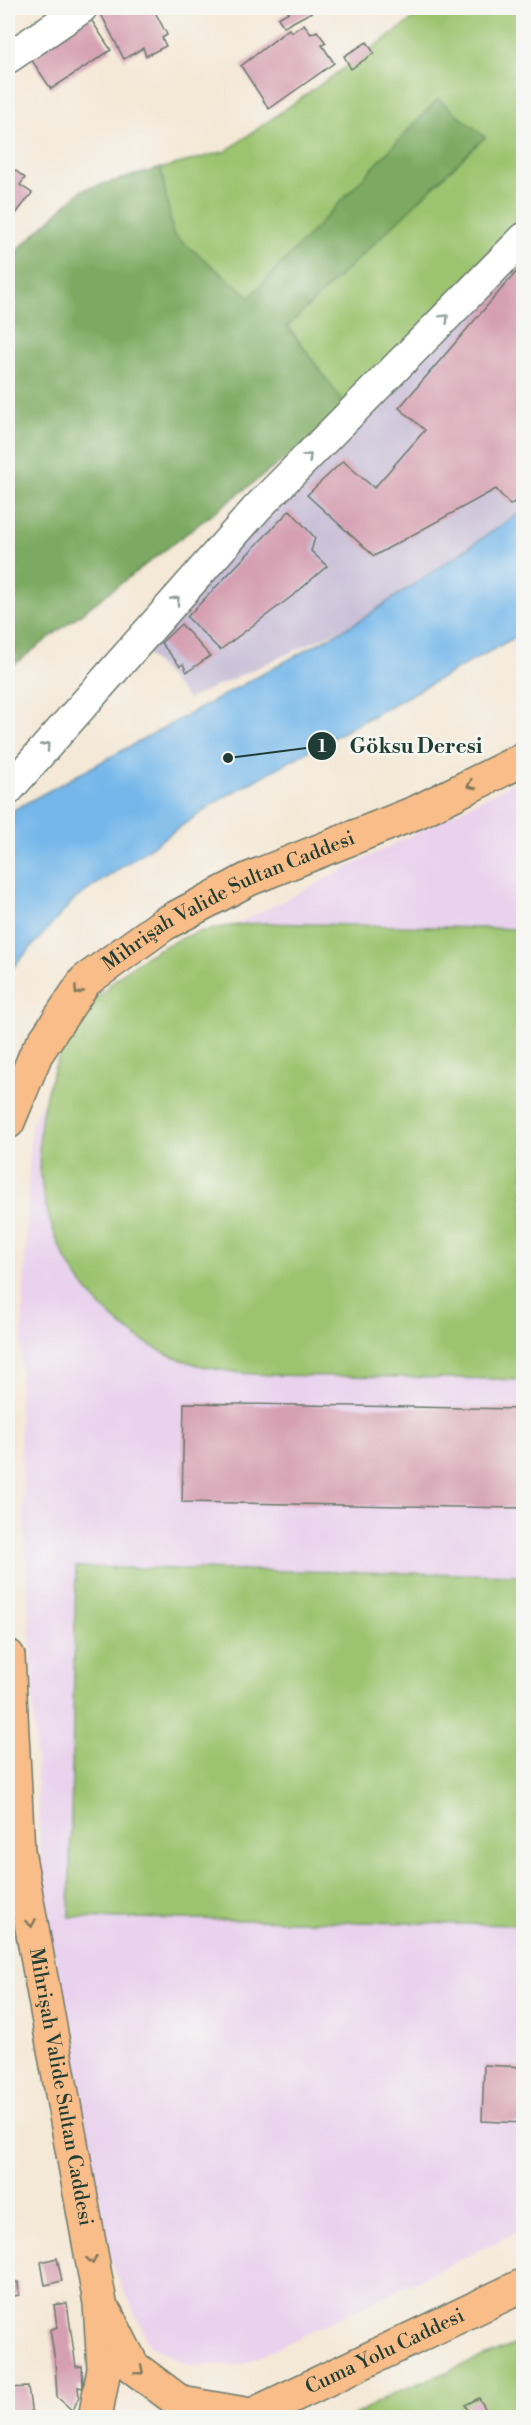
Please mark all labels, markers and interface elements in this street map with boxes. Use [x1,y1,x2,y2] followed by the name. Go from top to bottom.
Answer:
[438,314,448,325] one-way arrow
[300,453,311,464] one-way arrow
[169,596,180,607] one-way arrow
[307,726,494,765] callout: Göksu Deresi
[349,734,483,760] text: Göksu Deresi
[318,735,327,758] text: 1
[39,742,50,753] one-way arrow
[467,778,478,790] one-way arrow
[98,825,359,977] street label: Mihrişah Valide Sultan Caddesi
[74,985,85,996] one-way arrow
[24,1918,37,1928] one-way arrow
[23,1946,98,2228] street label: Mihrişah Valide Sultan Caddesi
[85,2254,98,2264] one-way arrow
[301,2303,469,2400] street label: Cuma Yolu Caddesi
[133,2364,144,2375] one-way arrow

